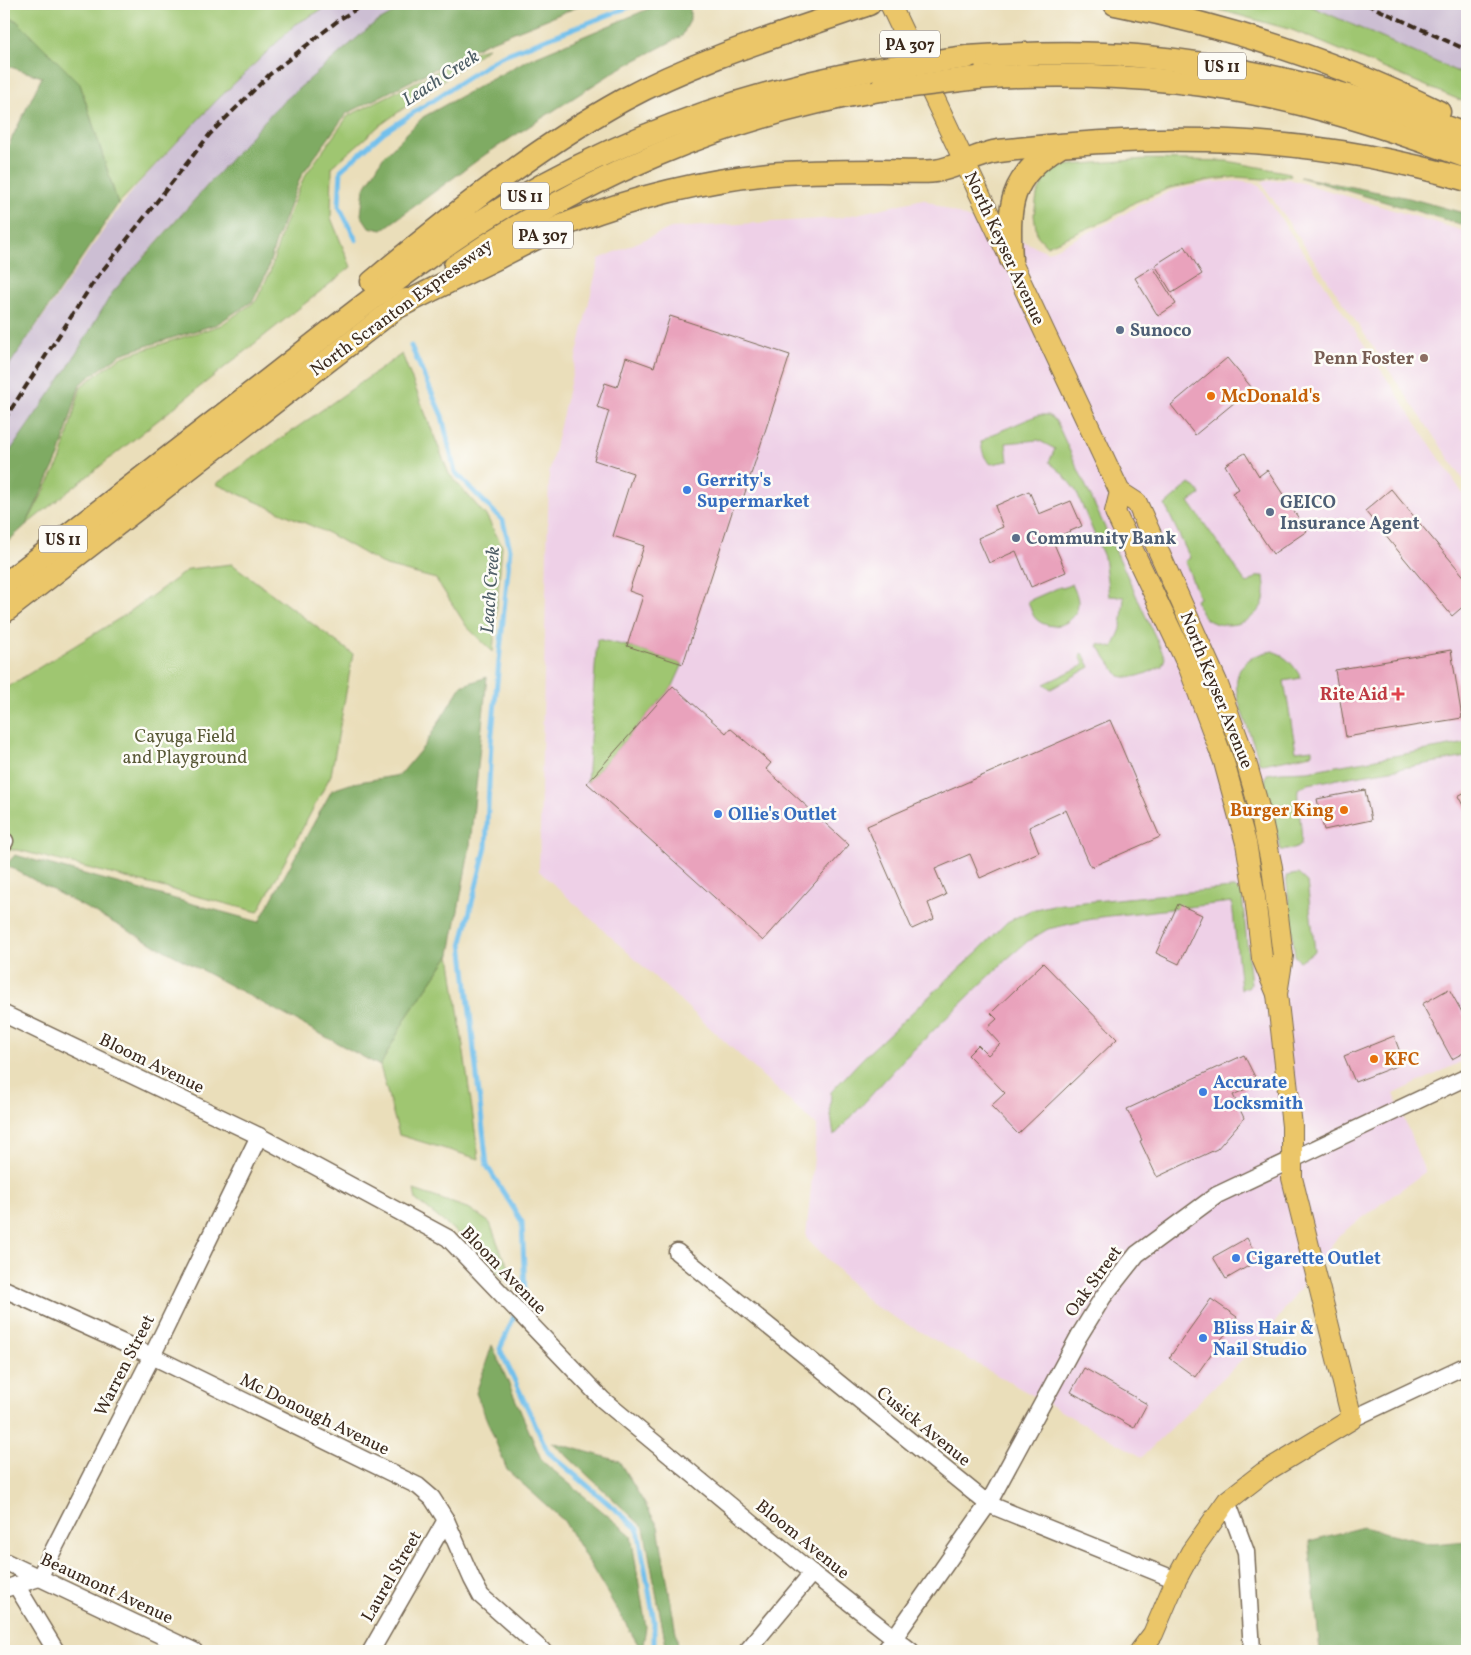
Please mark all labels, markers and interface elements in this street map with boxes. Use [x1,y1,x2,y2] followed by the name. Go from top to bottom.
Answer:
[880,31,940,58] road number: PA 307
[397,44,485,113] water label: Leach Creek
[1198,52,1246,80] road number: US 11
[957,168,1050,330] street label: North Keyser Avenue
[501,182,549,210] road number: US 11
[513,222,573,248] road number: PA 307
[305,233,498,383] street label: North Scranton Expressway
[1130,319,1192,344] place label: Sunoco
[1114,324,1126,336] marker: Sunoco
[1314,347,1414,372] place label: Penn Foster
[1418,352,1430,364] marker: Penn Foster
[1221,385,1320,410] place label: McDonald's
[1205,390,1217,402] marker: McDonald's
[697,469,810,515] place label: Gerrity's Supermarket
[681,484,693,496] marker: Gerrity's Supermarket
[1280,491,1420,537] place label: GEICO Insurance Agent
[1264,506,1276,518] marker: GEICO Insurance Agent
[39,526,87,552] road number: US 11
[1026,527,1176,552] place label: Community Bank
[1010,532,1022,544] marker: Community Bank
[475,546,507,635] water label: Leach Creek
[1173,608,1258,773] street label: North Keyser Avenue
[1320,683,1388,708] place label: Rite Aid
[1392,688,1404,700] marker: Rite Aid
[123,725,247,771] park label: Cayuga Field and Playground
[1230,799,1334,824] place label: Burger King
[728,803,837,828] place label: Ollie's Outlet
[1338,804,1350,816] marker: Burger King
[712,808,724,820] marker: Ollie's Outlet
[95,1028,208,1101] street label: Bloom Avenue
[1384,1048,1419,1073] place label: KFC
[1368,1053,1380,1065] marker: KFC
[1213,1071,1304,1117] place label: Accurate Locksmith
[1197,1086,1209,1098] marker: Accurate Locksmith
[454,1221,552,1321] street label: Bloom Avenue
[1060,1241,1129,1323] street label: Oak Street
[1246,1247,1381,1272] place label: Cigarette Outlet
[1230,1252,1242,1264] marker: Cigarette Outlet
[89,1311,162,1421] street label: Warren Street
[1213,1317,1314,1363] place label: Bliss Hair & Nail Studio
[1197,1332,1209,1344] marker: Bliss Hair & Nail Studio
[235,1368,393,1462] street label: Mc Donough Avenue
[871,1381,976,1473] street label: Cusick Avenue
[750,1495,854,1586] street label: Bloom Avenue
[356,1527,428,1627] street label: Laurel Street
[36,1548,177,1631] street label: Beaumont Avenue

